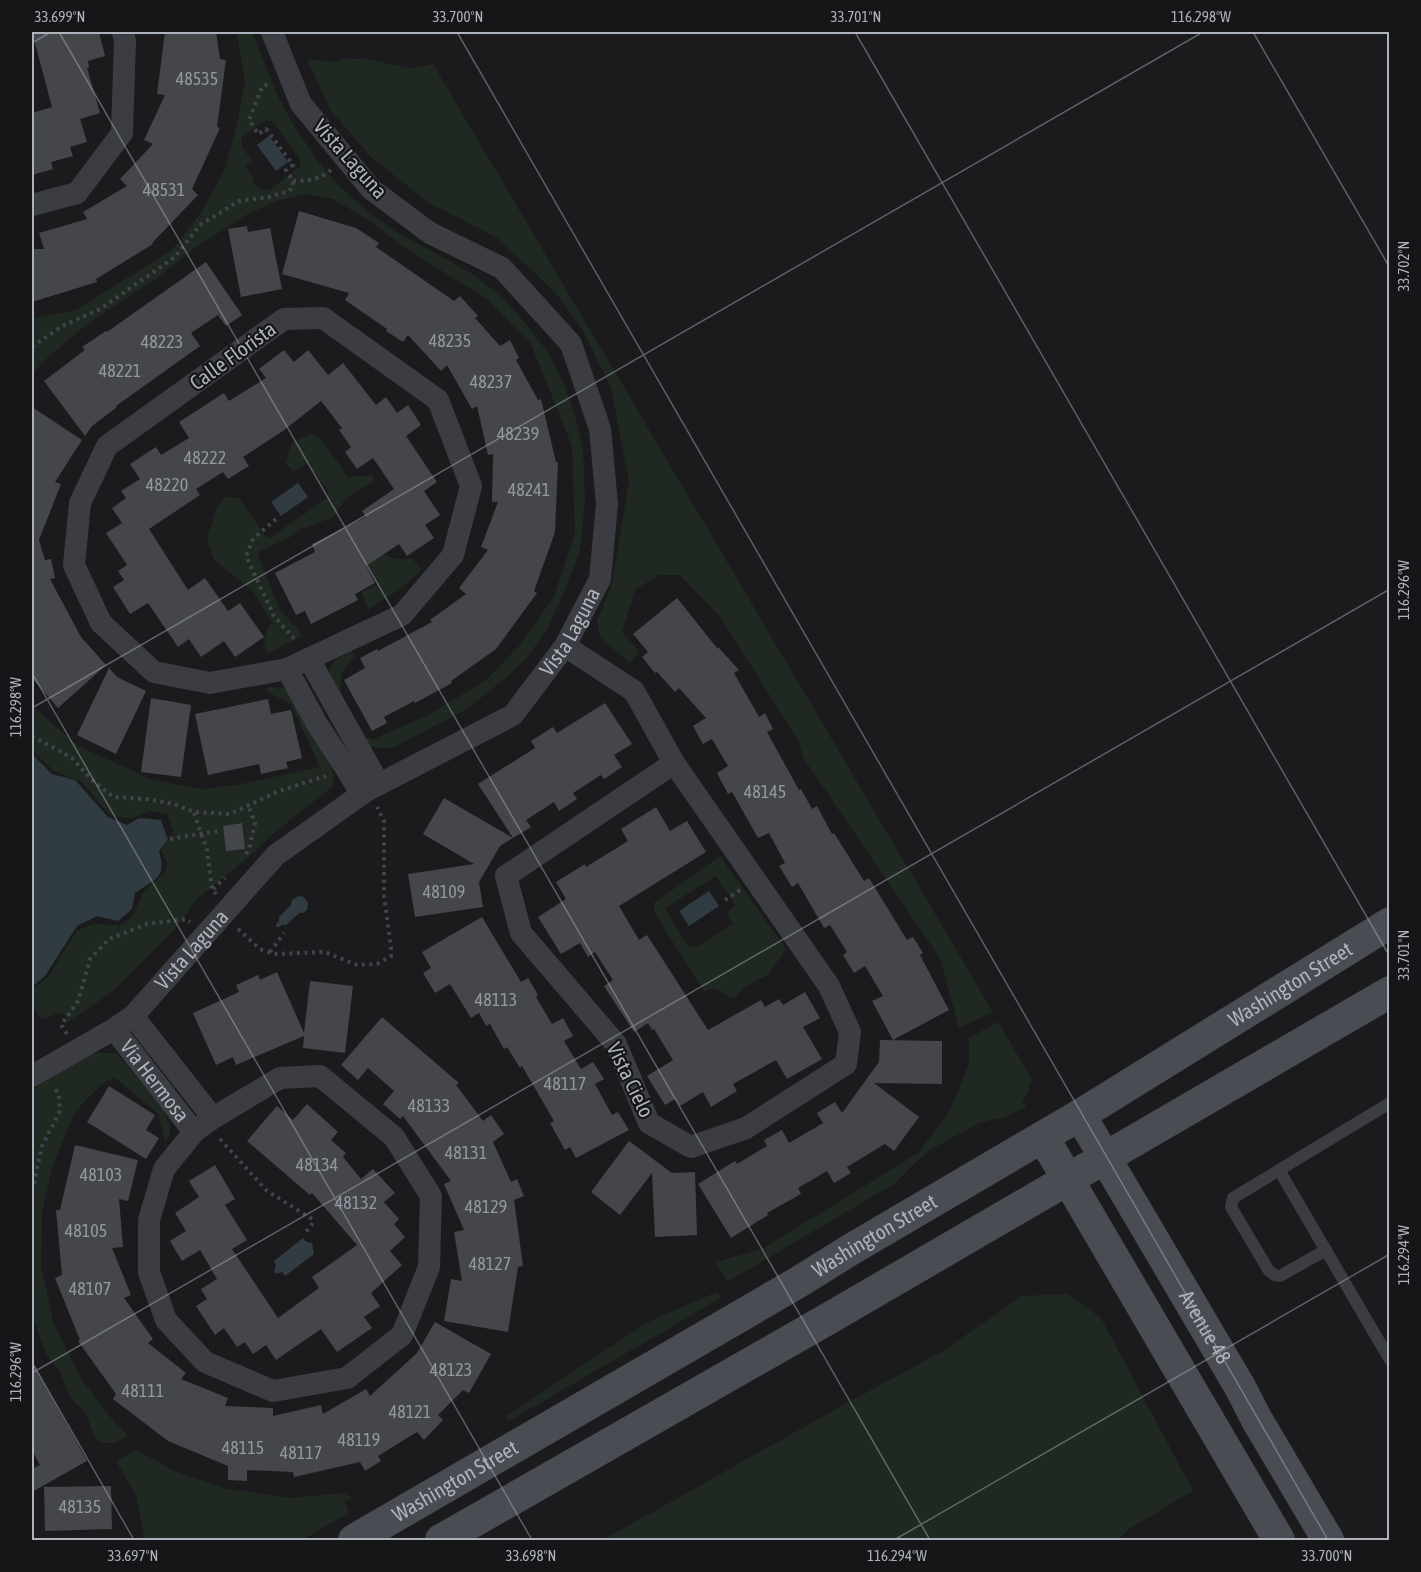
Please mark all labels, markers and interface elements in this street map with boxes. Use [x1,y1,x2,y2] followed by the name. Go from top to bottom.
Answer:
[35,8,85,25] text: 33.699°N
[433,8,483,25] text: 33.700°N
[831,8,881,25] text: 33.701°N
[1171,8,1231,25] text: 116.298°W
[176,68,218,89] house number: 48535
[309,114,393,203] street label: Vista Laguna
[143,179,185,200] house number: 48531
[1395,241,1412,291] text: 33.702°N
[185,316,280,394] street label: Calle Florista
[429,330,471,351] house number: 48235
[141,331,183,352] house number: 48223
[99,360,141,381] house number: 48221
[470,371,512,392] house number: 48237
[497,423,539,444] house number: 48239
[184,447,226,468] house number: 48222
[146,474,188,495] house number: 48220
[508,479,550,500] house number: 48241
[1395,560,1412,620] text: 116.296°W
[534,583,604,680] street label: Vista Laguna
[7,677,24,737] text: 116.298°W
[744,781,786,802] house number: 48145
[423,881,465,902] house number: 48109
[149,904,233,994] street label: Vista Laguna
[1395,930,1412,980] text: 33.701°N
[1224,936,1356,1031] street label: Washington Street
[475,989,517,1010] house number: 48113
[116,1034,195,1127] street label: Via Hermosa
[603,1038,659,1121] street label: Vista Cielo
[544,1073,586,1094] house number: 48117
[408,1095,450,1116] house number: 48133
[445,1142,487,1163] house number: 48131
[296,1154,338,1175] house number: 48134
[80,1164,122,1185] house number: 48103
[807,1189,941,1282] street label: Washington Street
[335,1192,377,1213] house number: 48132
[465,1196,507,1217] house number: 48129
[65,1220,107,1241] house number: 48105
[1395,1225,1412,1285] text: 116.294°W
[469,1253,511,1274] house number: 48127
[69,1278,111,1299] house number: 48107
[1175,1286,1236,1368] street label: Avenue 48
[7,1342,24,1402] text: 116.296°W
[430,1359,472,1380] house number: 48123
[122,1380,164,1401] house number: 48111
[389,1401,431,1422] house number: 48121
[338,1429,380,1450] house number: 48119
[388,1435,522,1526] street label: Washington Street
[222,1437,264,1458] house number: 48115
[280,1442,322,1463] house number: 48117
[59,1496,101,1517] house number: 48135
[108,1547,158,1564] text: 33.697°N
[506,1547,556,1564] text: 33.698°N
[867,1547,927,1564] text: 116.294°W
[1302,1547,1352,1564] text: 33.700°N

